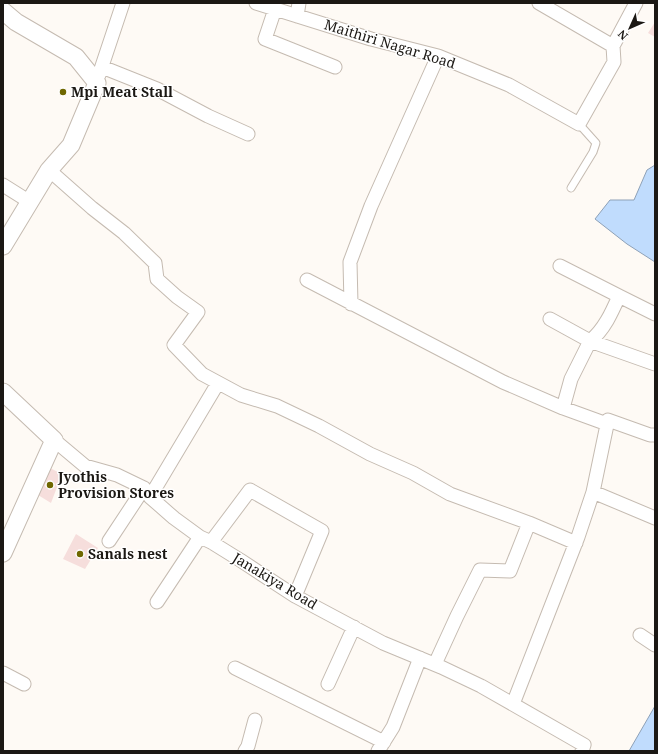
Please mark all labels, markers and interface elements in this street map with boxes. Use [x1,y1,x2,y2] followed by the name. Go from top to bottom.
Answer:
[610,8,650,48] north arrow
[322,14,459,73] street label: Maithiri Nagar Road
[614,27,631,44] text: N
[71,82,173,101] place label: Mpi Meat Stall
[58,87,68,97] marker: Mpi Meat Stall
[57,467,174,502] place label: Jyothis Provision Stores
[45,480,55,490] marker: Jyothis Provision Stores
[88,544,168,563] place label: Sanals nest
[229,547,321,614] street label: Janakiya Road
[75,549,85,559] marker: Sanals nest

